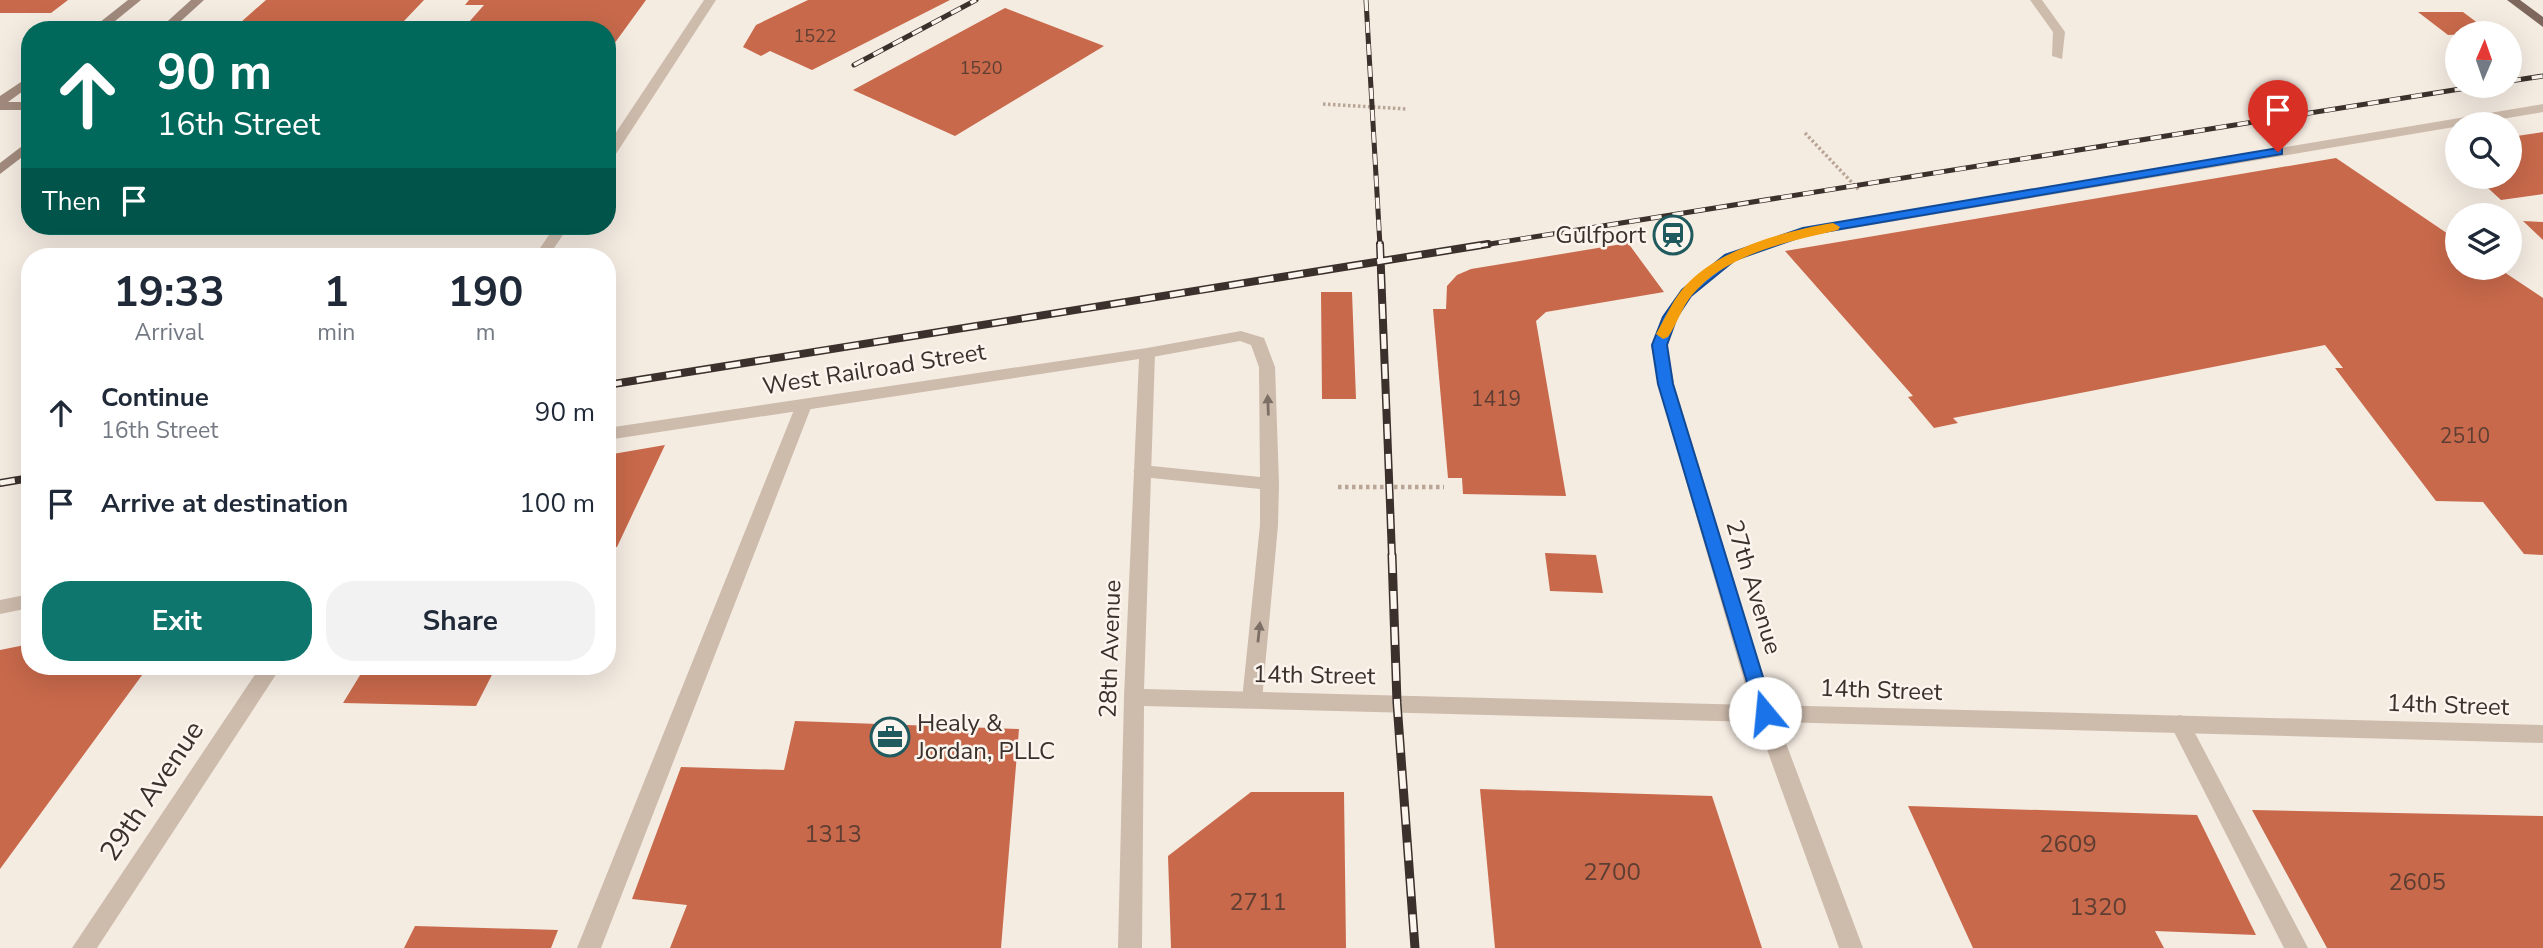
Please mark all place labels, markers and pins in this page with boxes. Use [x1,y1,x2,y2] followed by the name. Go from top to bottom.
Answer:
[2248,80,2308,152] pin
[1652,214,1694,256] station icon: Gulfport
[1555,219,1647,251] place label: Gulfport
[916,707,1055,767] place label: Healy & Jordan, PLLC
[869,716,911,758] office icon: Healy & Jordan, PLLC

